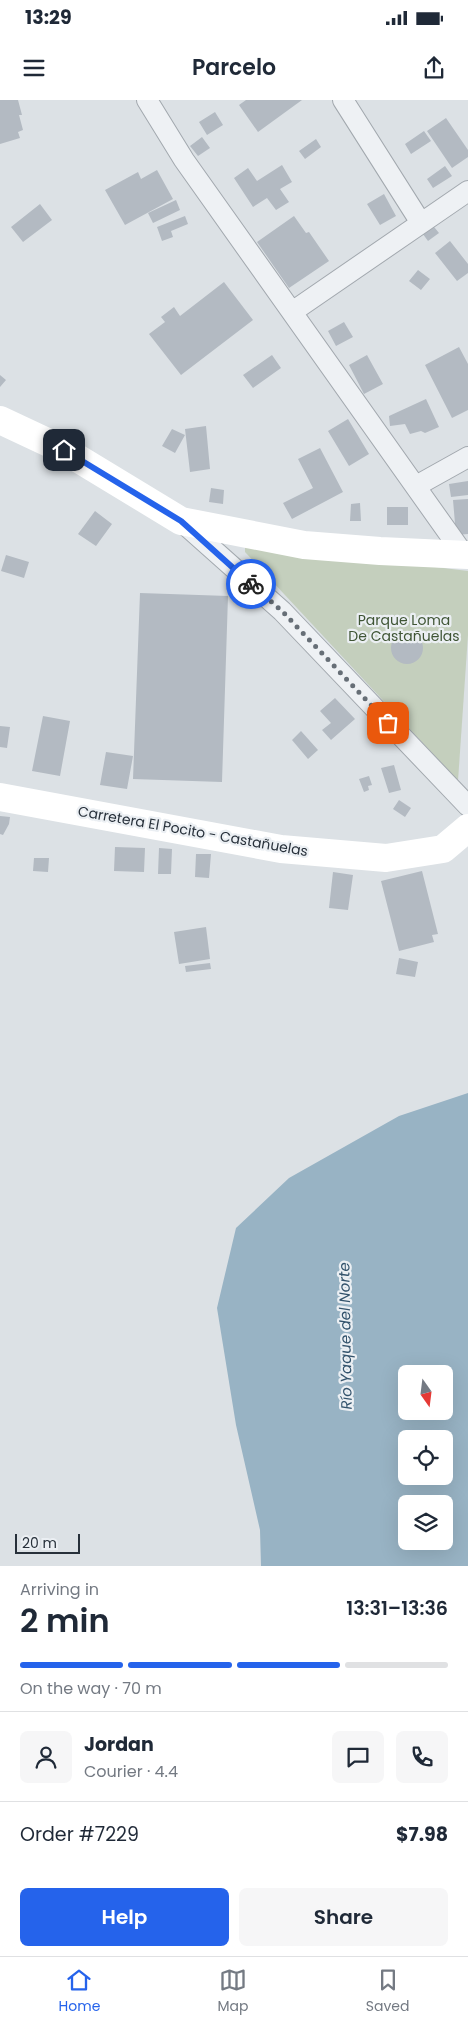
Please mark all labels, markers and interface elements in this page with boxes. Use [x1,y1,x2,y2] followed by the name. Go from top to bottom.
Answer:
[25,4,72,31] text: 13:29
[192,52,276,83] text: Parcelo
[20,54,48,82] icon: menu
[420,54,448,82] icon: share
[43,429,85,471] pin
[50,436,78,464] icon: home
[226,559,276,609] courier
[237,570,265,598] icon: bike
[348,610,460,646] park label: Parque Loma De Castañuelas
[367,702,409,744] pin
[374,709,402,737] icon: bag
[76,801,310,861] street label: Carretera El Pocito - Castañuelas
[333,1262,357,1410] water label: Río Yaque del Norte
[398,1365,452,1420] north arrow
[398,1365,453,1550] map controls
[398,1430,453,1485] button: locate
[398,1495,453,1550] button: layers
[15,1531,80,1554] scale bar
[22,1533,57,1553] text: 20 m
[20,1578,99,1601] text: Arriving in
[346,1595,448,1622] text: 13:31–13:36
[20,1598,110,1643] text: 2 min
[20,1677,162,1700] text: On the way · 70 m
[20,1731,72,1783] button: person
[84,1731,154,1758] text: Jordan
[332,1731,384,1783] button: chat
[396,1731,448,1783] button: phone
[84,1760,178,1783] text: Courier · 4.4
[20,1821,139,1848] text: Order #7229
[396,1821,448,1848] text: $7.98
[20,1888,229,1946] button: Help
[239,1888,448,1946] button: Share
[59,1966,100,2017] tab: Home
[218,1966,249,2017] tab: Map
[366,1966,409,2017] tab: Saved

